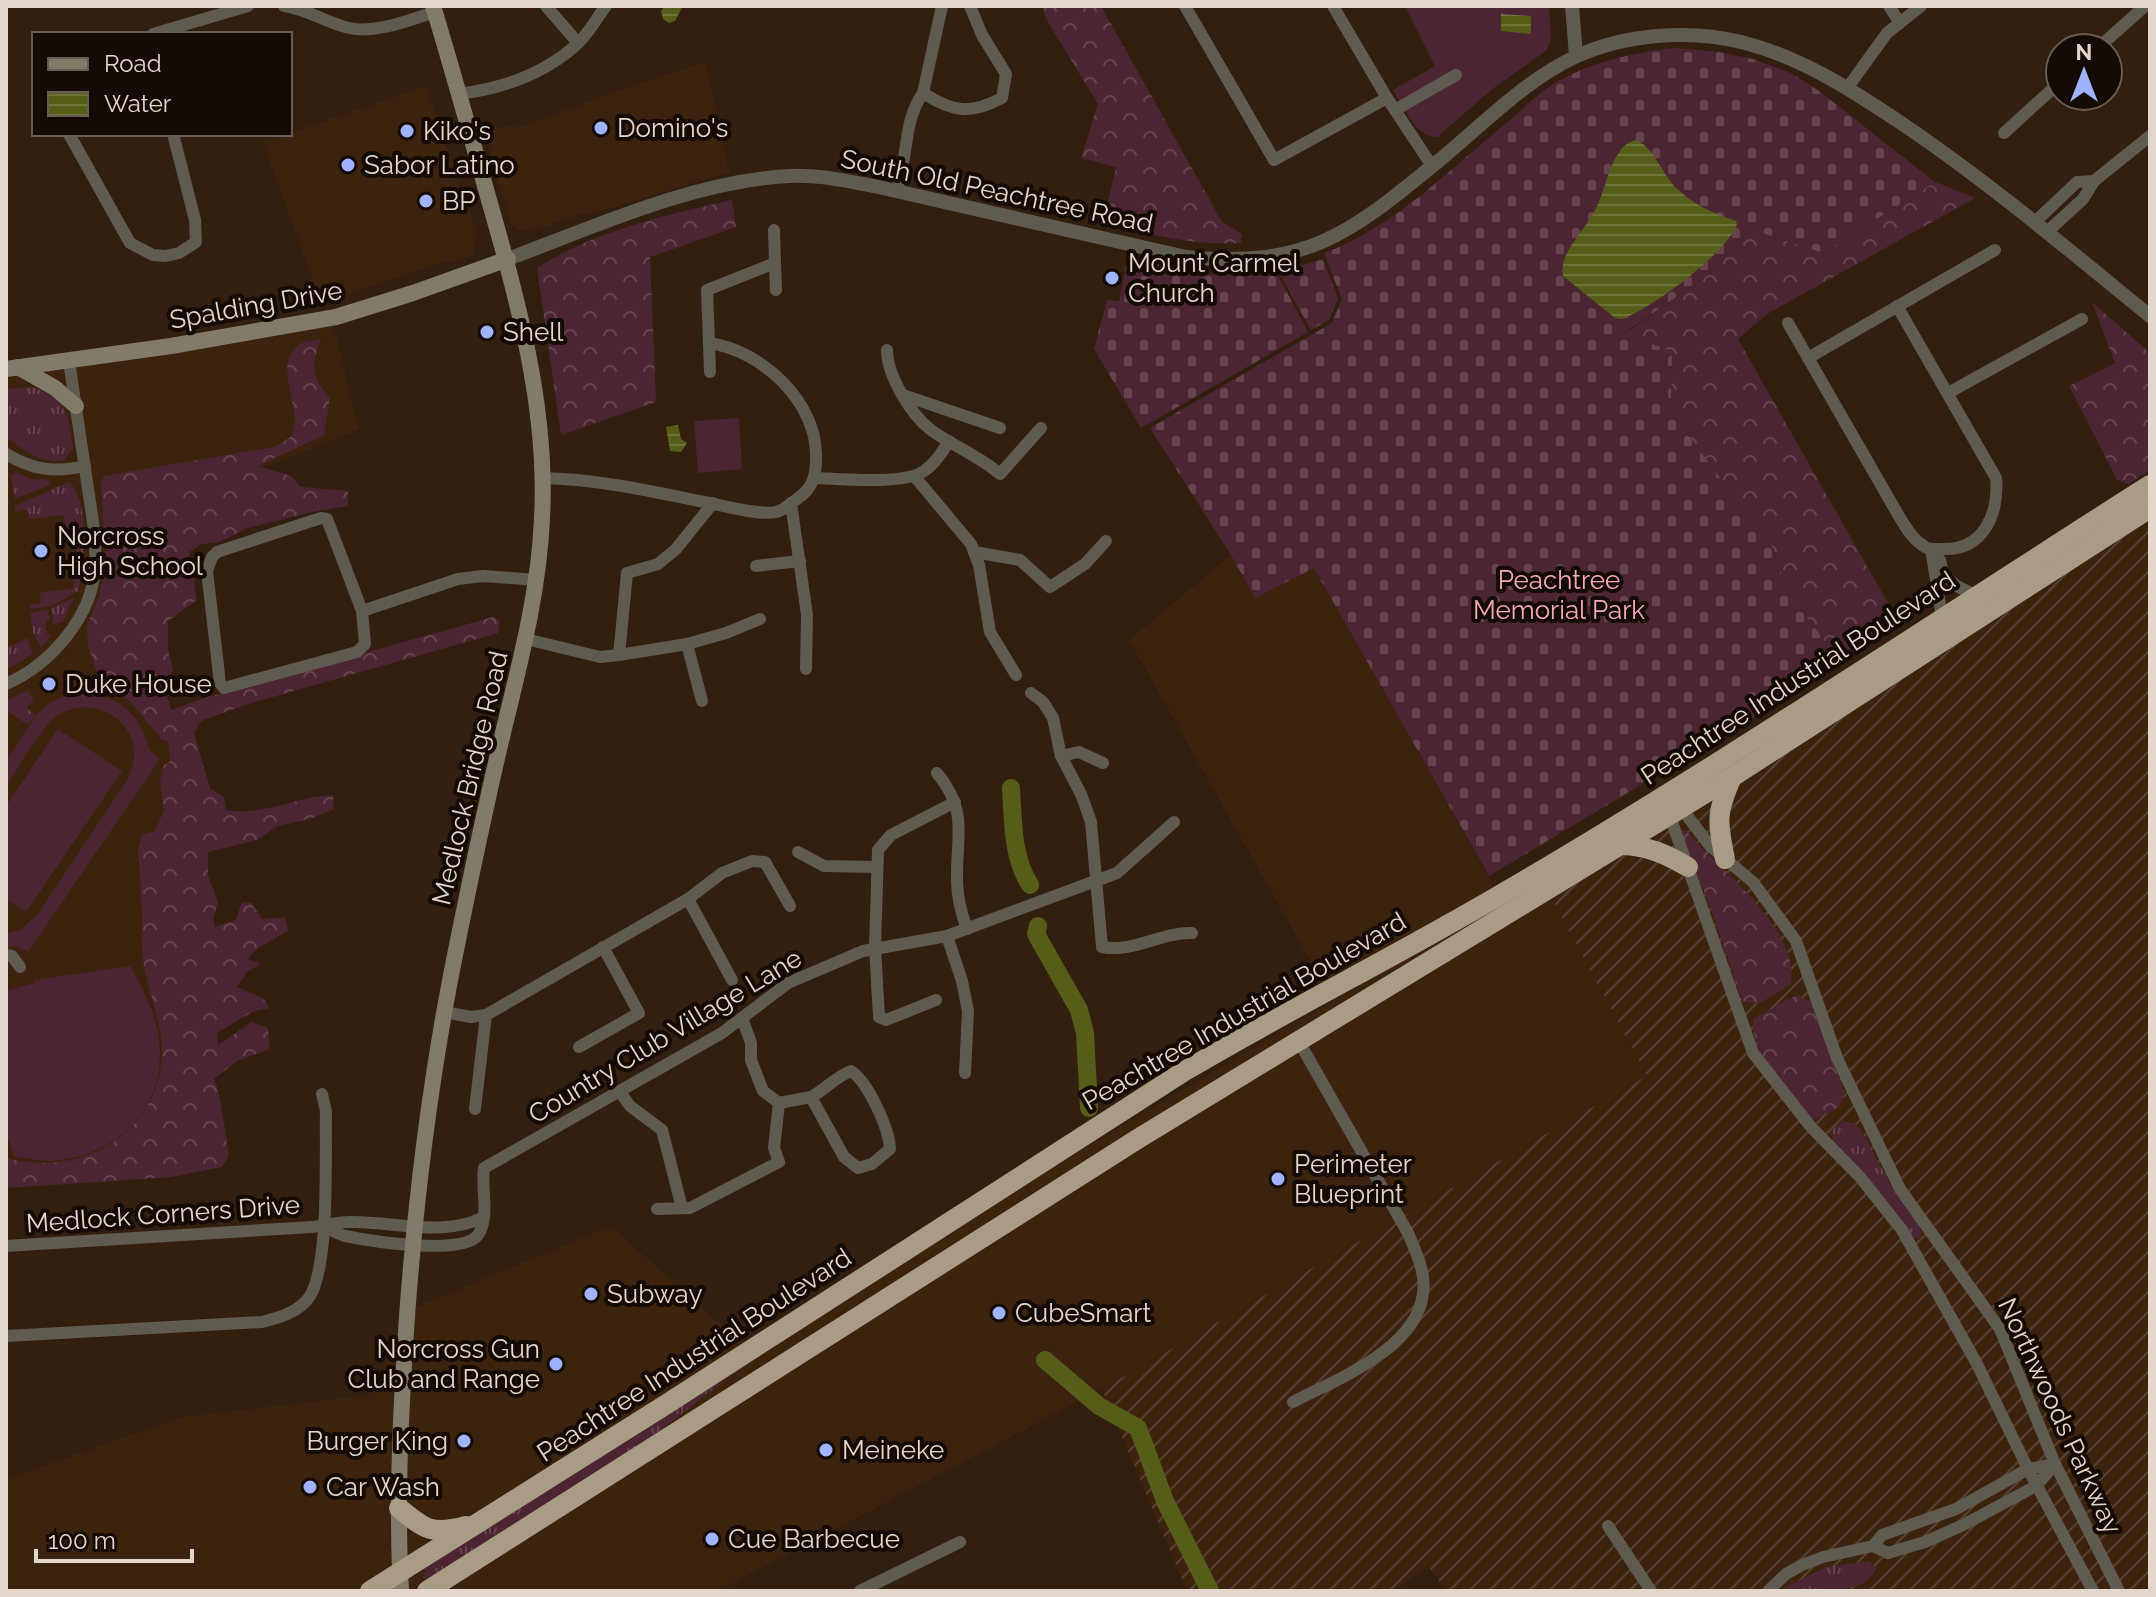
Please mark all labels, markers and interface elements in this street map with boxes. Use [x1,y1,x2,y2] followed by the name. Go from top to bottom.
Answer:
[32,32,292,136] legend
[2044,32,2124,112] north arrow
[2076,39,2092,65] text: N
[104,49,162,78] text: Road
[104,89,172,118] text: Water
[617,113,728,143] place label: Domino's
[423,116,491,146] place label: Kiko's
[592,119,610,137] marker: Domino's
[398,122,416,140] marker: Kiko's
[838,143,1156,239] street label: South Old Peachtree Road
[364,150,515,180] place label: Sabor Latino
[339,156,357,174] marker: Sabor Latino
[442,186,476,216] place label: BP
[417,192,435,210] marker: BP
[1128,248,1300,308] place label: Mount Carmel Church
[1103,269,1121,287] marker: Mount Carmel Church
[167,275,345,335] street label: Spalding Drive
[503,317,564,347] place label: Shell
[478,323,496,341] marker: Shell
[57,521,204,581] place label: Norcross High School
[32,542,50,560] marker: Norcross High School
[1473,565,1645,625] park label: Peachtree Memorial Park
[1635,565,1961,791] street label: Peachtree Industrial Boulevard
[426,648,514,908] street label: Medlock Bridge Road
[65,669,212,699] place label: Duke House
[40,675,58,693] marker: Duke House
[1077,906,1411,1116] street label: Peachtree Industrial Boulevard
[523,943,807,1129] street label: Country Club Village Lane
[1294,1149,1412,1209] place label: Perimeter Blueprint
[1269,1170,1287,1188] marker: Perimeter Blueprint
[25,1189,301,1239] street label: Medlock Corners Drive
[531,1242,857,1468] street label: Peachtree Industrial Boulevard
[607,1279,702,1309] place label: Subway
[582,1285,600,1303] marker: Subway
[1992,1293,2128,1539] street label: Northwoods Parkway
[1015,1298,1151,1328] place label: CubeSmart
[990,1304,1008,1322] marker: CubeSmart
[347,1334,540,1394] place label: Norcross Gun Club and Range
[547,1355,565,1373] marker: Norcross Gun Club and Range
[306,1426,448,1456] place label: Burger King
[455,1432,473,1450] marker: Burger King
[842,1435,944,1465] place label: Meineke
[817,1441,835,1459] marker: Meineke
[326,1472,440,1502] place label: Car Wash
[301,1478,319,1496] marker: Car Wash
[36,1513,192,1563] scale bar
[728,1524,900,1554] place label: Cue Barbecue
[48,1526,116,1555] text: 100 m
[703,1530,721,1548] marker: Cue Barbecue

